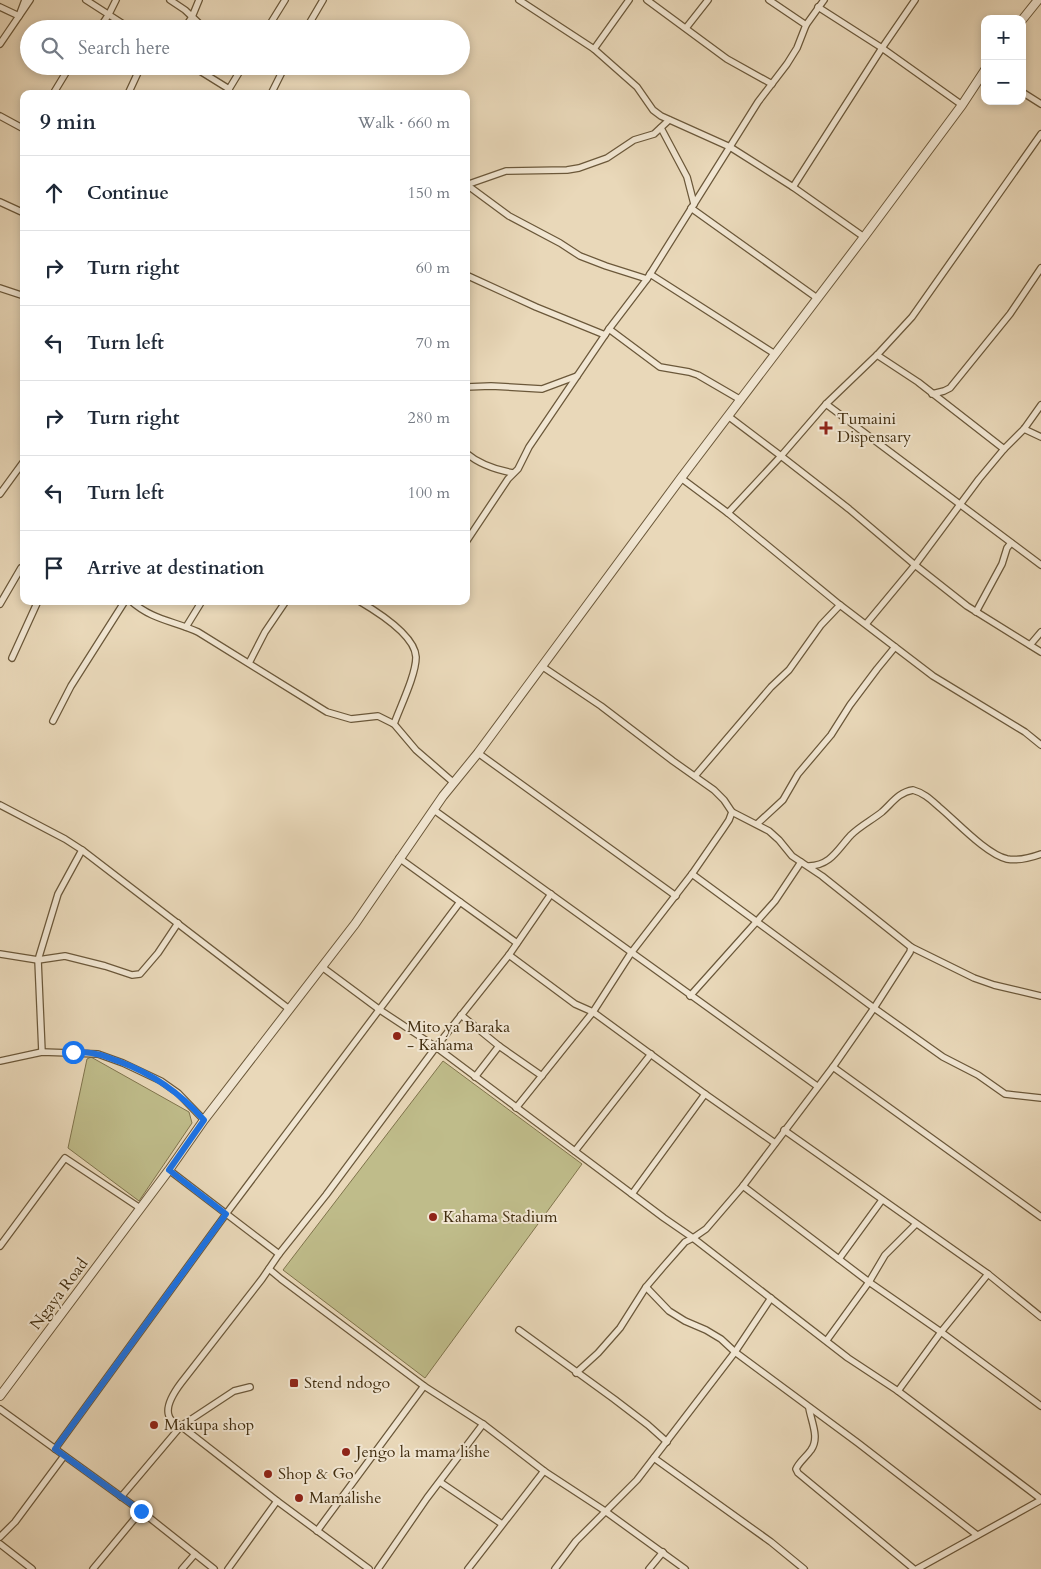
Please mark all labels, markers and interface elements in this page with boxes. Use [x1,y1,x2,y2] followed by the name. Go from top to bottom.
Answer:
[981,15,1026,105] map controls
[981,15,1026,60] button: +
[20,20,470,75] search box
[38,34,66,62] icon: search
[78,35,170,61] text: Search here
[981,60,1026,105] button: −
[40,108,96,137] text: 9 min
[358,112,450,134] text: Walk · 660 m
[40,179,68,207] icon: ahead
[87,180,169,206] text: Continue
[408,182,450,204] text: 150 m
[40,254,68,282] icon: right
[87,255,179,281] text: Turn right
[416,257,450,279] text: 60 m
[40,329,68,357] icon: left
[87,330,164,356] text: Turn left
[416,332,450,354] text: 70 m
[40,404,68,432] icon: right
[87,405,179,431] text: Turn right
[408,407,450,429] text: 280 m
[837,408,912,448] place label: Tumaini Dispensary
[819,421,833,435] marker: Tumaini Dispensary
[40,479,68,507] icon: left
[87,480,164,506] text: Turn left
[408,482,450,504] text: 100 m
[40,554,68,582] icon: arrive
[87,555,264,581] text: Arrive at destination
[407,1016,510,1056] place label: Mito ya Baraka - Kahama
[391,1030,403,1042] marker: Mito ya Baraka - Kahama
[62,1041,85,1064] route start
[443,1206,558,1228] place label: Kahama Stadium
[427,1211,439,1223] marker: Kahama Stadium
[25,1253,93,1334] street label: Ngaya Road
[304,1372,390,1394] place label: Stend ndogo
[288,1377,300,1389] marker: Stend ndogo
[164,1414,254,1436] place label: Makupa shop
[148,1419,160,1431] marker: Makupa shop
[354,1441,490,1463] place label: Jengo la mama lishe
[340,1446,352,1458] marker: Jengo la mama lishe
[278,1463,354,1485] place label: Shop & Go
[262,1468,274,1480] marker: Shop & Go
[309,1487,381,1509] place label: Mamalishe
[293,1492,305,1504] marker: Mamalishe
[130,1500,153,1523] route end

